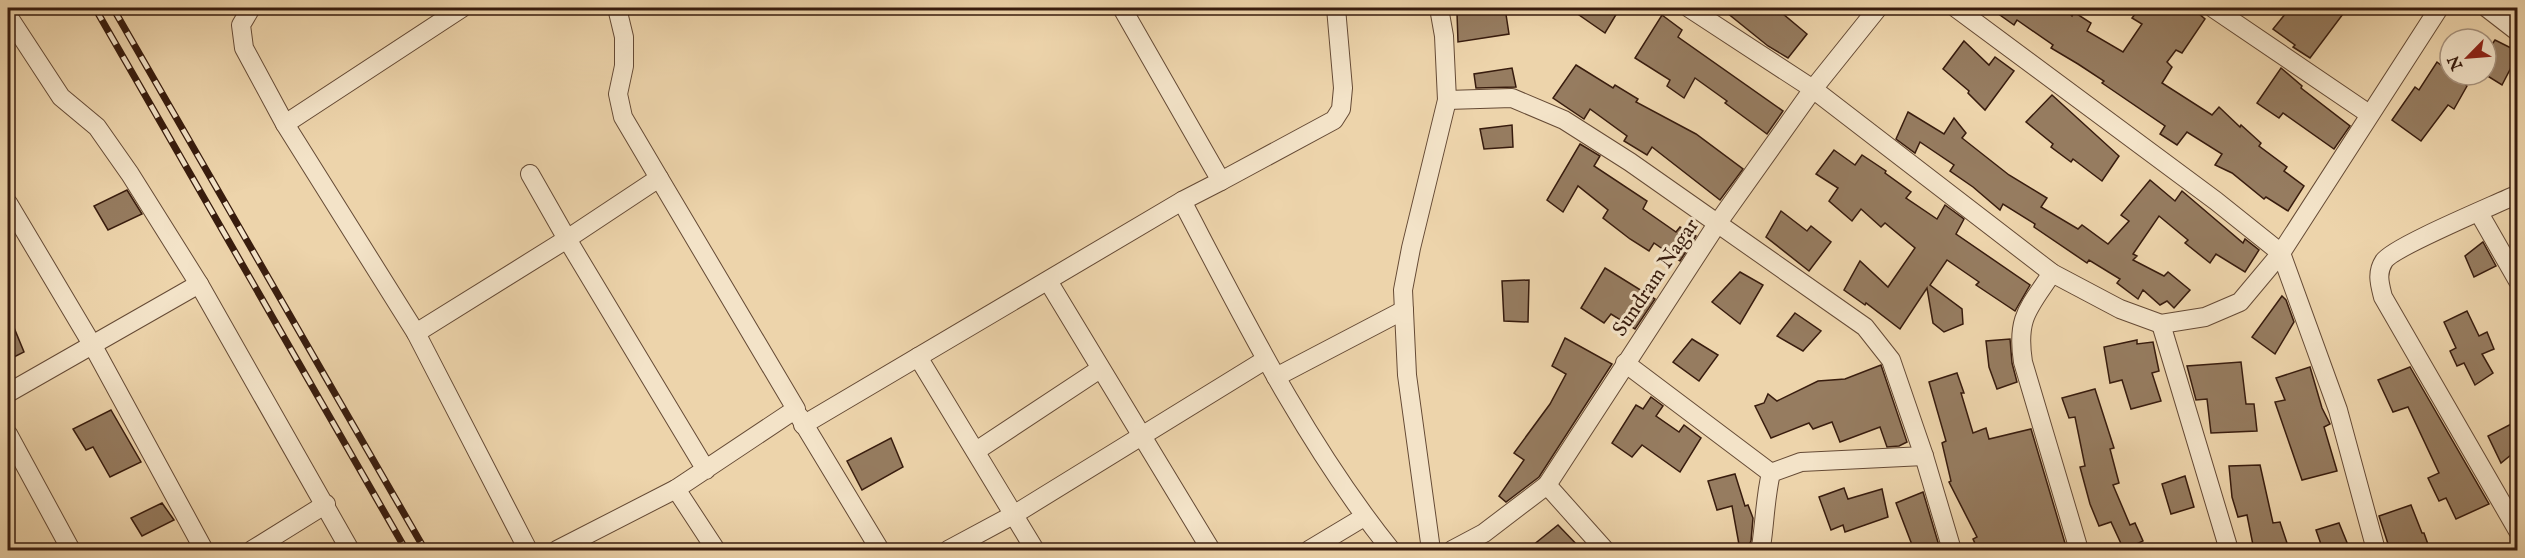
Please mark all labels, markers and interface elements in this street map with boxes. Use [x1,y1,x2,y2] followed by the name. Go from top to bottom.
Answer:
[2438,27,2498,87] north arrow
[2444,52,2469,74] text: N
[1607,213,1706,342] street label: Sundram Nagar

